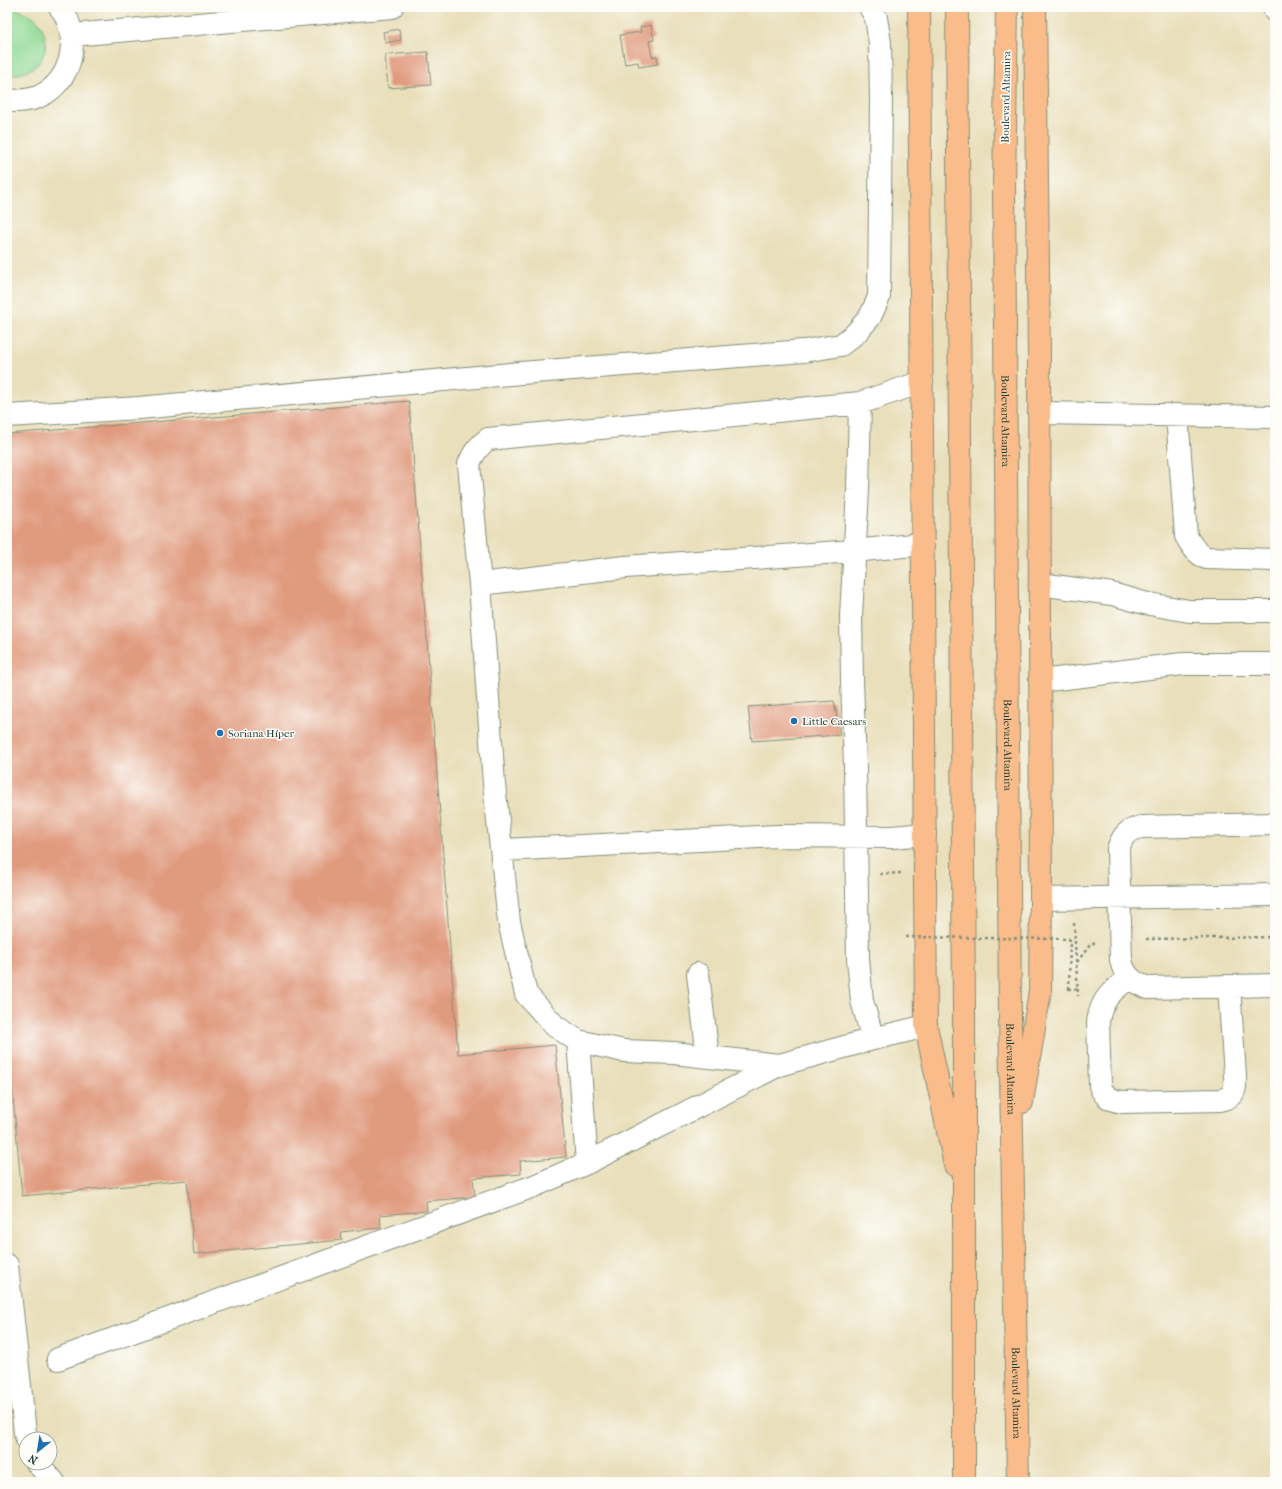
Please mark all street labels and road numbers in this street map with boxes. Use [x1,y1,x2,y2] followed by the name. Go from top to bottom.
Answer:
[999,50,1013,143] street label: Boulevard Altamira
[999,375,1013,468] street label: Boulevard Altamira
[1001,699,1015,792] street label: Boulevard Altamira
[1004,1023,1018,1116] street label: Boulevard Altamira
[1009,1347,1024,1440] street label: Boulevard Altamira

